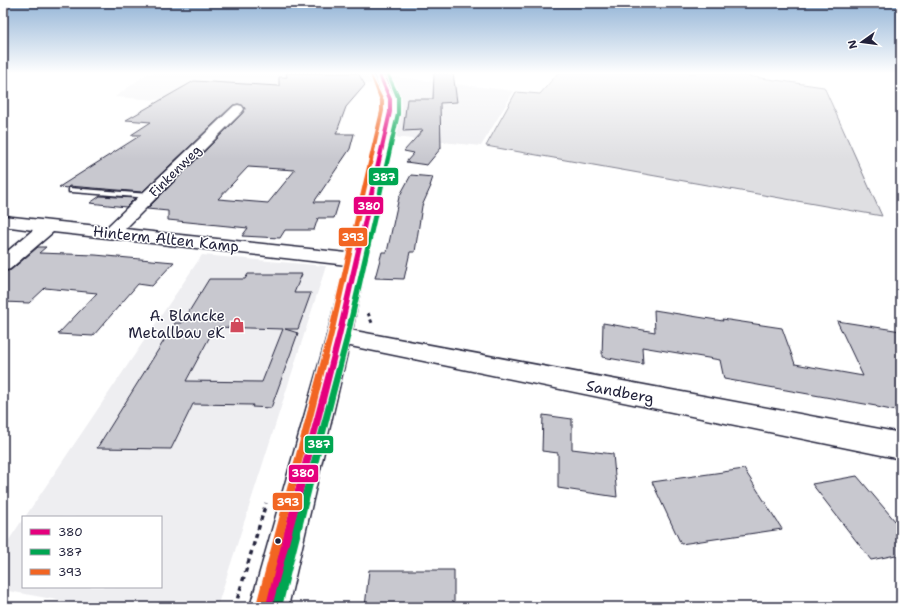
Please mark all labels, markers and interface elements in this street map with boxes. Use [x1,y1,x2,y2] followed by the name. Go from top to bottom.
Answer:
[842,22,882,62] north arrow
[844,38,861,50] text: N
[145,141,205,201] street label: Finkenweg
[368,167,399,186] line badge: 387
[373,170,396,185] text: 387
[353,196,384,215] line badge: 380
[358,199,381,214] text: 380
[92,221,240,257] street label: Hinterm Alten Kamp
[338,227,368,247] line badge: 393
[342,230,365,245] text: 393
[128,306,225,343] place label: A. Blancke Metallbau eK
[228,316,246,334] shop icon: A. Blancke Metallbau eK
[584,376,656,408] street label: Sandberg
[304,435,334,454] line badge: 387
[308,437,331,452] text: 387
[288,464,319,483] line badge: 380
[292,466,315,481] text: 380
[272,492,303,511] line badge: 393
[277,495,300,510] text: 393
[22,516,162,588] legend
[58,524,83,540] text: 380
[273,536,283,546] unlabelled marker
[58,544,82,560] text: 387
[58,564,82,580] text: 393

